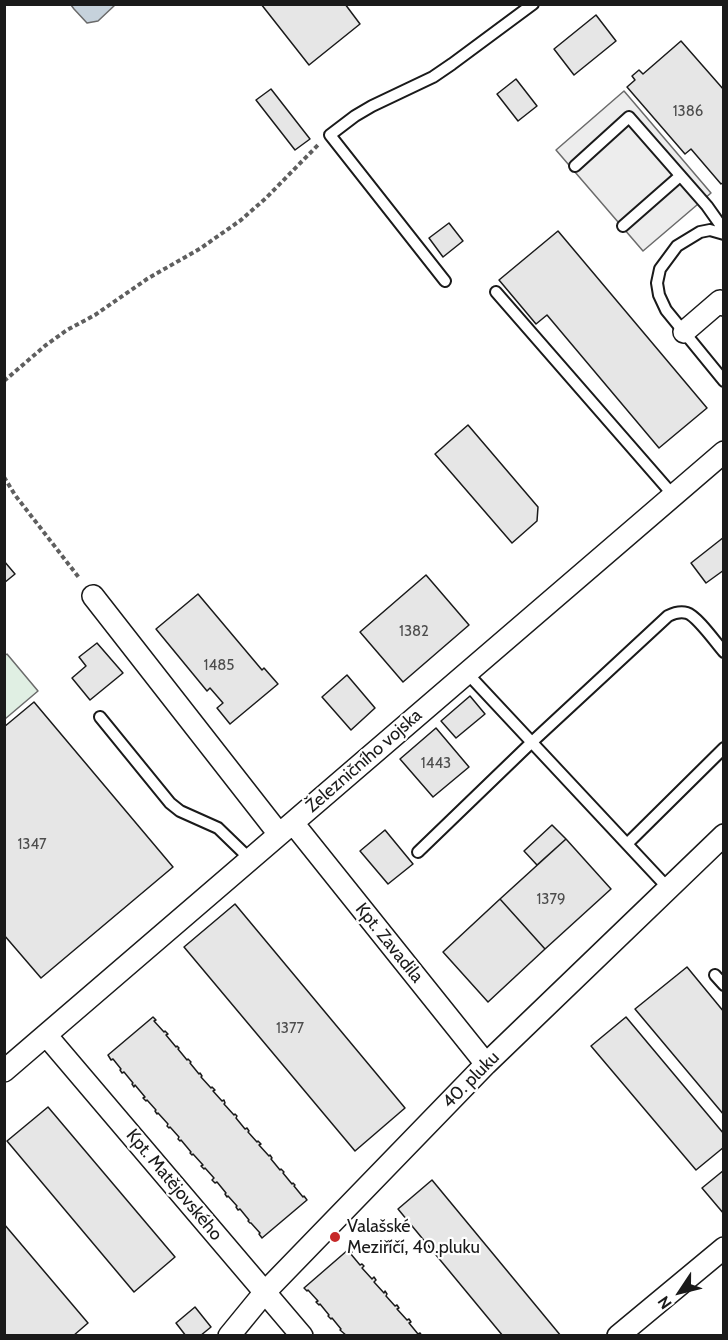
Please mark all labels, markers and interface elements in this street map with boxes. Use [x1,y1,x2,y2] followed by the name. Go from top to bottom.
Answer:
[673,103,703,121] house number: 1386
[399,623,429,641] house number: 1382
[204,657,234,675] house number: 1485
[302,705,426,817] street label: Železničního vojska
[421,755,451,773] house number: 1443
[17,836,47,854] house number: 1347
[536,891,566,909] house number: 1379
[350,899,428,987] street label: Kpt. Zavadila
[276,1020,304,1038] house number: 1377
[438,1047,504,1113] street label: 40. pluku
[121,1125,227,1245] street label: Kpt. Matějovského
[347,1216,480,1258] place label: Valašské Meziříčí, 40.pluku
[328,1230,342,1244] marker: Valašské Meziříčí, 40.pluku
[650,1262,710,1322] north arrow
[654,1293,676,1313] text: N

